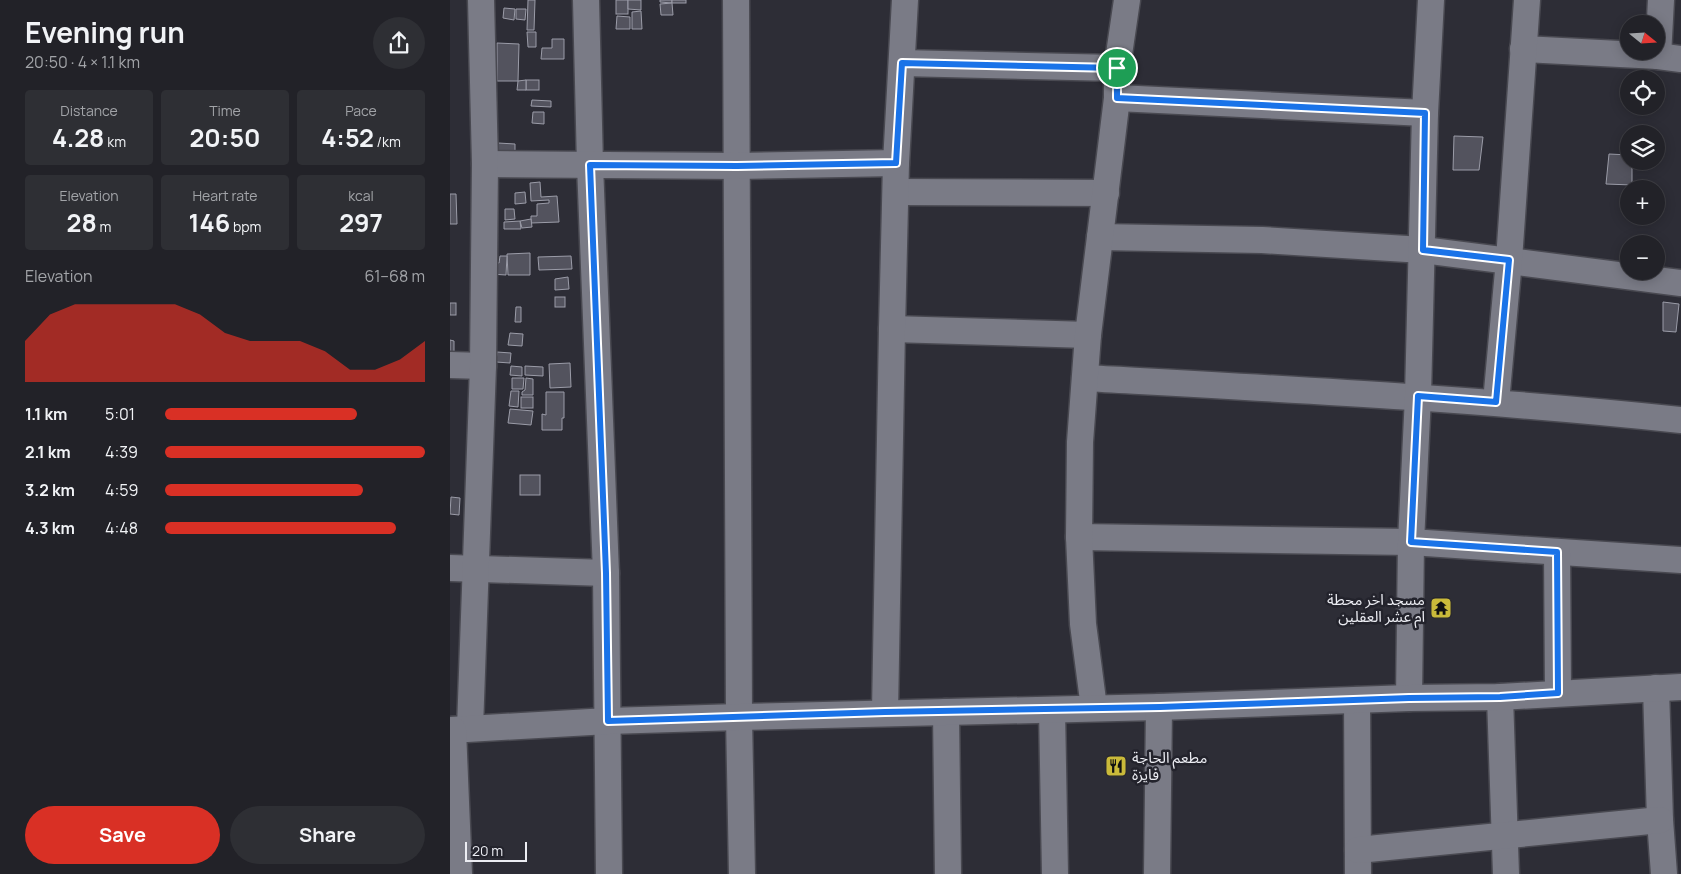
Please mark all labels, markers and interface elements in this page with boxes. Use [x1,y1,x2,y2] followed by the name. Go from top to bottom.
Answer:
[25,13,185,51] text: Evening run
[1620,15,1665,60] north arrow
[1620,15,1665,280] map controls
[373,17,425,69] button: share
[1096,47,1138,89] pin
[25,51,140,73] text: 20:50 · 4 × 1.1 km
[1103,54,1131,82] icon: arrive
[1620,70,1665,115] button: locate
[60,101,118,120] text: Distance
[209,101,241,120] text: Time
[345,101,377,120] text: Pace
[52,120,104,155] text: 4.28
[189,120,261,155] text: 20:50
[321,120,374,155] text: 4:52
[1620,125,1665,170] button: layers
[104,132,126,151] text: km
[374,132,401,151] text: /km
[1620,180,1665,225] button: +
[59,186,119,205] text: Elevation
[193,186,257,205] text: Heart rate
[348,186,374,205] text: kcal
[67,205,97,240] text: 28
[189,205,230,240] text: 146
[339,205,383,240] text: 297
[97,217,111,236] text: m
[230,217,261,236] text: bpm
[1620,235,1665,280] button: −
[25,265,93,287] text: Elevation
[364,265,425,287] text: 61–68 m
[25,403,68,425] text: 1.1 km
[105,403,135,425] text: 5:01
[25,441,71,463] text: 2.1 km
[105,441,138,463] text: 4:39
[25,479,75,501] text: 3.2 km
[105,479,138,501] text: 4:59
[25,517,75,539] text: 4.3 km
[105,517,138,539] text: 4:48
[1327,589,1425,628] place label: مسجد اخر محطة ام عشر العقلين
[1429,596,1453,620] temple icon: مسجد اخر محطة ام عشر العقلين
[1132,747,1207,785] place label: مطعم الحاجة فايزة
[1104,754,1128,778] restaurant icon: مطعم الحاجة فايزة
[25,806,220,864] button: Save
[230,806,425,864] button: Share
[465,839,528,862] scale bar
[472,841,503,860] text: 20 m

